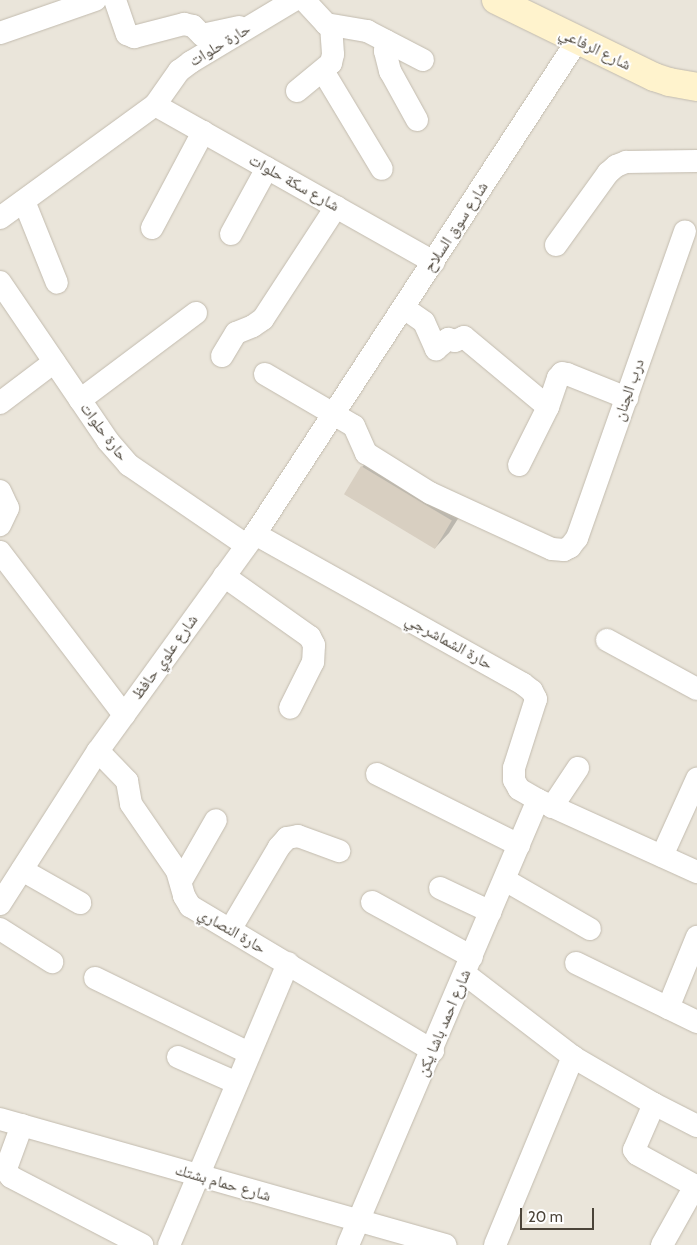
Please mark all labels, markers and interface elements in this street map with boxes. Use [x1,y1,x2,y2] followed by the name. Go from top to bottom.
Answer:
[186,19,254,71] street label: حارة حلوات
[556,23,634,75] street label: شارع الرفاعي
[245,150,343,216] street label: شارع سكة حلوات
[420,178,492,276] street label: شارع سوق السلاح
[609,356,649,424] street label: درب الجنان
[76,399,132,465] street label: حارة حلوات
[402,610,496,674] street label: حارة الشماشرجي
[128,611,202,703] street label: شارع علوي حافظ
[195,904,269,958] street label: حارة النصاري
[413,967,475,1079] street label: شارع احمد باشا يكن
[173,1160,273,1206] street label: شارع حمام بشتك
[522,1198,596,1230] scale bar
[528,1208,563,1226] text: 20 m

